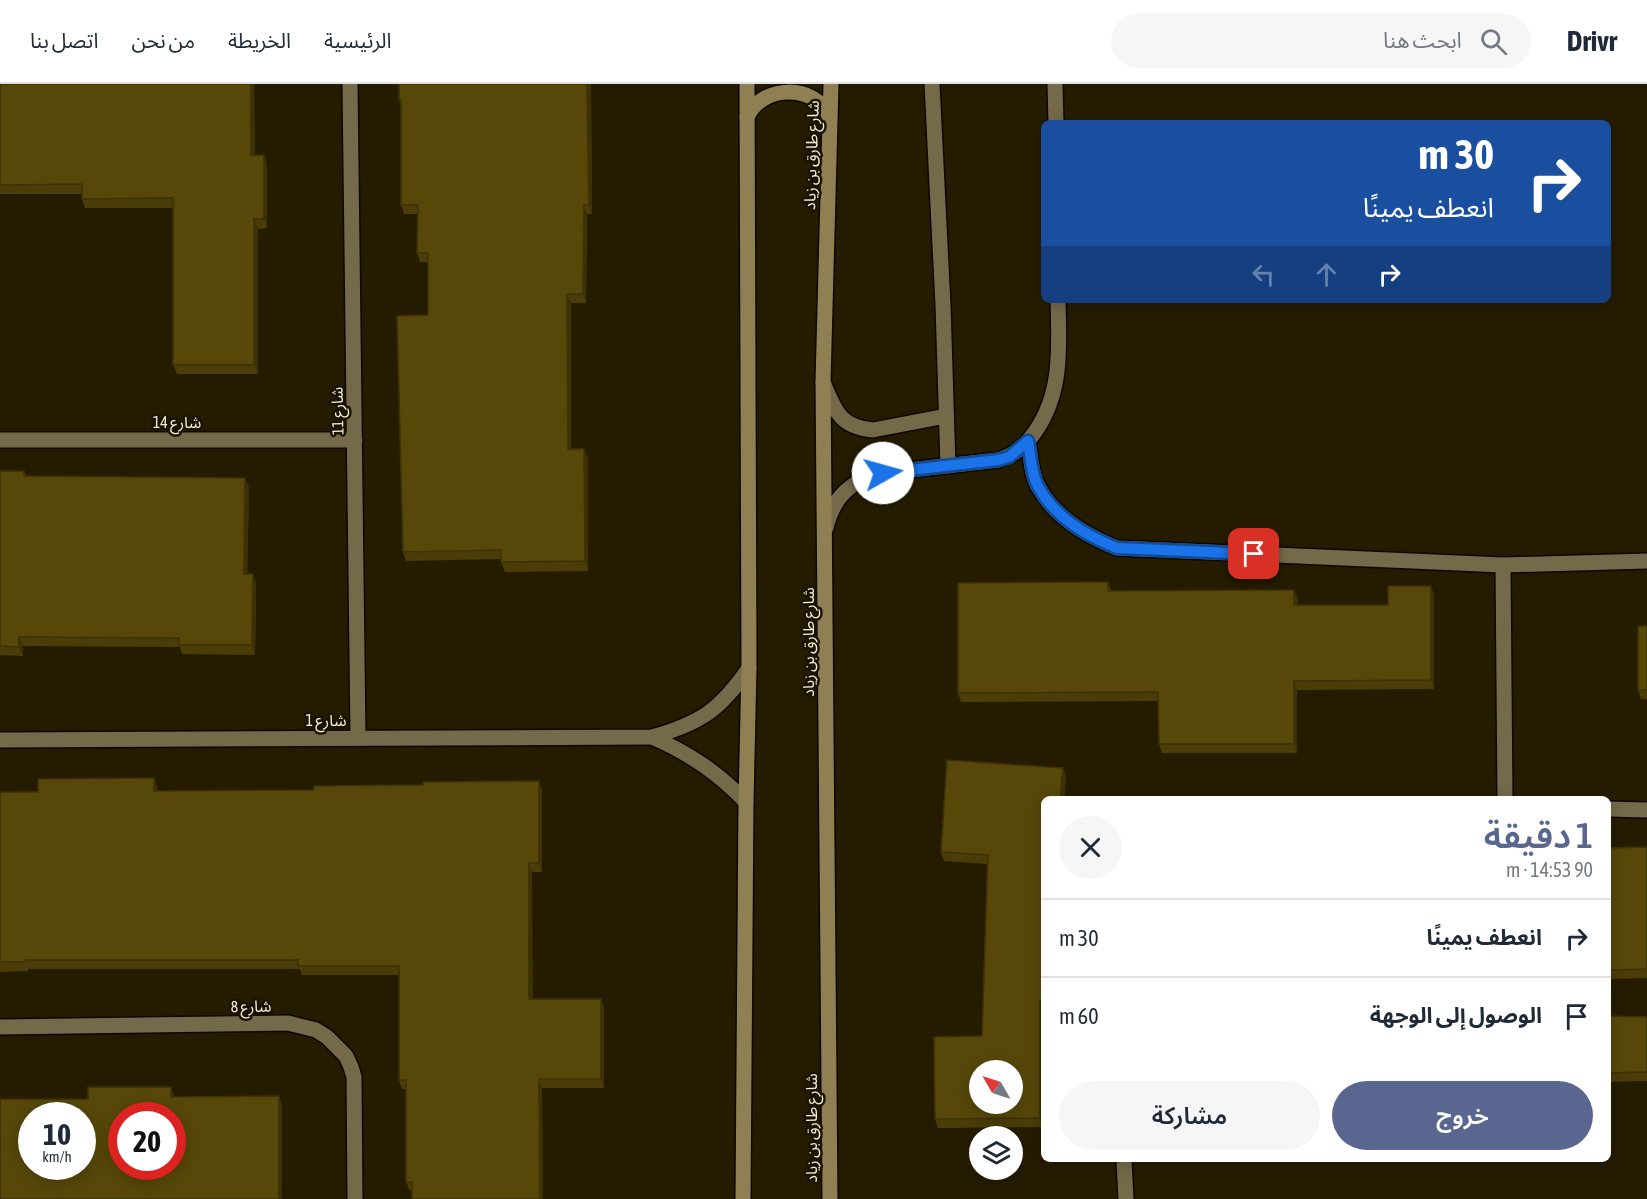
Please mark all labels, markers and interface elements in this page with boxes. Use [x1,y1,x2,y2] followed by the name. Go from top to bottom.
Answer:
[1111,14,1531,68] search box
[1477,25,1510,58] icon: search
[1567,25,1617,57] text: Drivr
[1383,27,1462,53] text: ابحث هنا
[30,28,98,52] text: اتصل بنا
[131,28,195,52] text: من نحن
[228,28,291,52] text: الخريطة
[324,28,391,52] text: الرئيسية
[800,100,826,210] street label: شارع طارق بن زياد
[1419,130,1494,178] text: 30 m
[1515,144,1593,222] icon: right
[1363,192,1494,223] text: انعطف يمينًا
[1247,258,1280,291] icon: left
[1310,258,1343,291] icon: ahead
[1373,258,1406,291] icon: right
[328,387,350,435] street label: شارع 11
[153,413,201,435] street label: شارع 14
[851,441,915,505] position arrow
[1228,528,1279,579] pin
[1237,537,1270,570] icon: arrive
[799,587,821,697] street label: شارع طارق بن زياد
[306,711,346,733] street label: شارع 1
[1484,814,1593,856] text: 1 دقيقة
[1059,816,1122,879] button: close
[1506,858,1593,881] text: 90 m · 14:53
[1560,922,1593,955] icon: right
[1426,924,1542,950] text: انعطف يمينًا
[1059,925,1099,951] text: 30 m
[230,997,272,1019] street label: شارع 8
[1560,1000,1593,1033] icon: arrive
[1370,1002,1542,1028] text: الوصول إلى الوجهة
[1059,1003,1099,1029] text: 60 m
[969,1060,1023,1114] north arrow
[969,1060,1023,1180] map controls
[802,1073,824,1183] street label: شارع طارق بن زياد
[1059,1081,1320,1150] button: مشاركة
[1332,1081,1593,1150] button: خروج
[108,1102,186,1180] speed limit sign: 20
[43,1117,71,1151] text: 10
[969,1126,1023,1180] button: layers
[42,1148,72,1165] text: km/h

